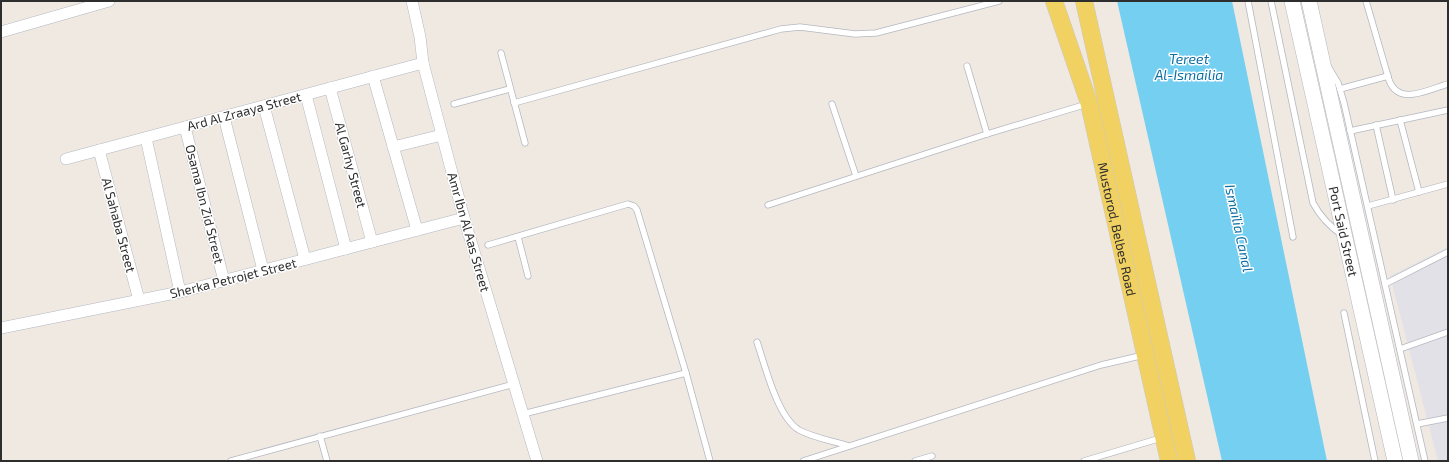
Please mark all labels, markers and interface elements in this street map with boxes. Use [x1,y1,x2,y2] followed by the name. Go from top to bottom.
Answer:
[1154,50,1223,83] water label: Tereet Al-Ismailia
[185,88,303,134] street label: Ard Al Zraaya Street
[332,120,370,210] street label: Al Garhy Street
[182,143,228,265] street label: Osama Ibn Zid Street
[1094,161,1140,297] street label: Mustorod, Belbes Road
[444,171,494,294] street label: Amr Ibn Al Aas Street
[99,176,139,274] street label: Al Sahaba Street
[1222,182,1257,273] water label: Ismaïlia Canal
[1326,185,1361,278] street label: Port Said Street
[168,255,298,301] street label: Sherka Petrojet Street

